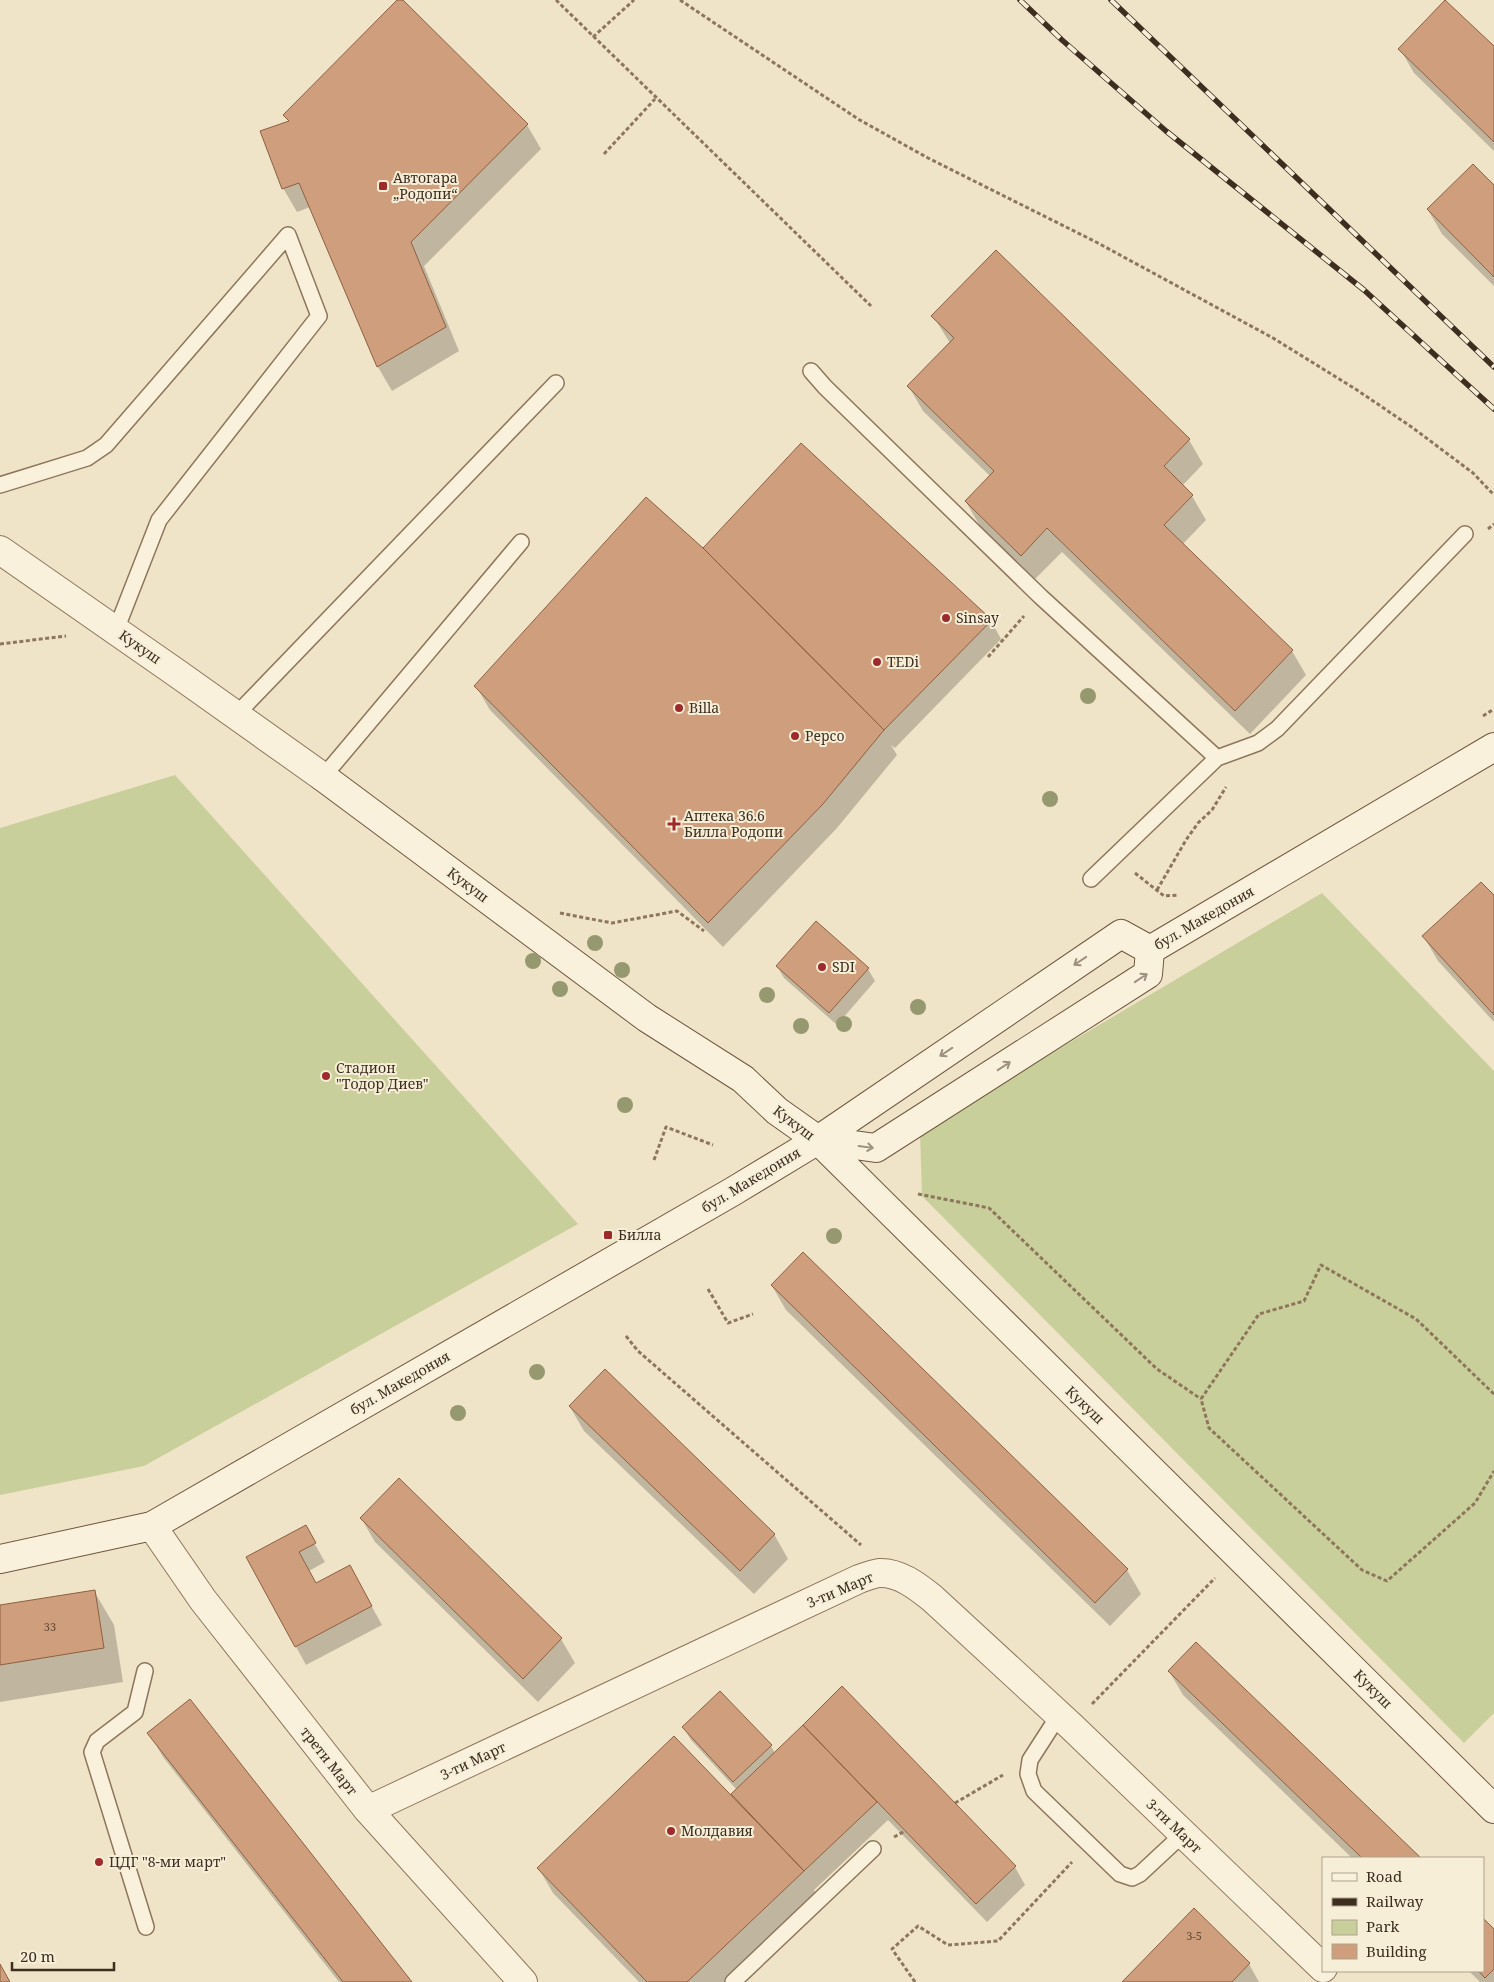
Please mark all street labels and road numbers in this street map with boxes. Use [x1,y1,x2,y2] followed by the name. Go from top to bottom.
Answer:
[115,625,165,668] street label: Кукуш
[444,863,493,906] street label: Кукуш
[1150,881,1257,954] street label: бул. Македония
[770,1101,819,1144] street label: Кукуш
[698,1142,804,1217] street label: бул. Македония
[346,1346,453,1419] street label: бул. Македония
[1062,1381,1109,1428] street label: Кукуш
[804,1567,876,1612] street label: 3-ти Март
[1350,1665,1397,1712] street label: Кукуш
[297,1723,362,1799] street label: трети Март
[437,1737,509,1784] street label: 3-ти Март
[1142,1794,1207,1857] street label: 3-ти Март

